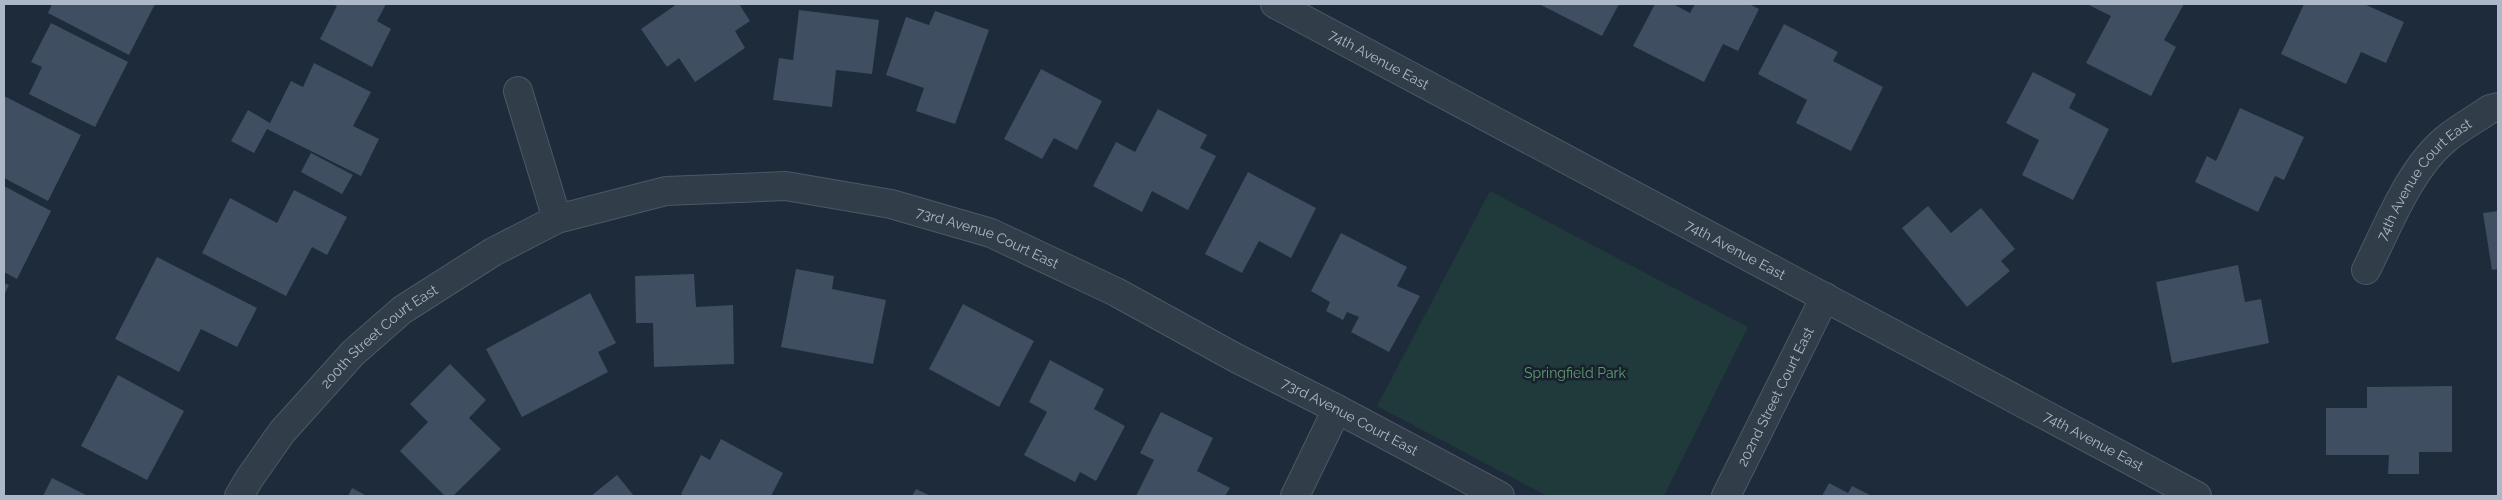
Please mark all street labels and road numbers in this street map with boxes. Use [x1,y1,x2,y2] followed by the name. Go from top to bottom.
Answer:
[1326,26,1432,93] street label: 74th Avenue East
[2373,115,2475,243] street label: 74th Avenue Court East
[914,204,1062,272] street label: 73rd Avenue Court East
[1683,217,1788,283] street label: 74th Avenue East
[317,281,441,392] street label: 200th Street Court East
[1734,324,1817,469] street label: 202nd Street Court East
[1279,374,1421,459] street label: 73rd Avenue Court East
[2041,408,2147,474] street label: 74th Avenue East

